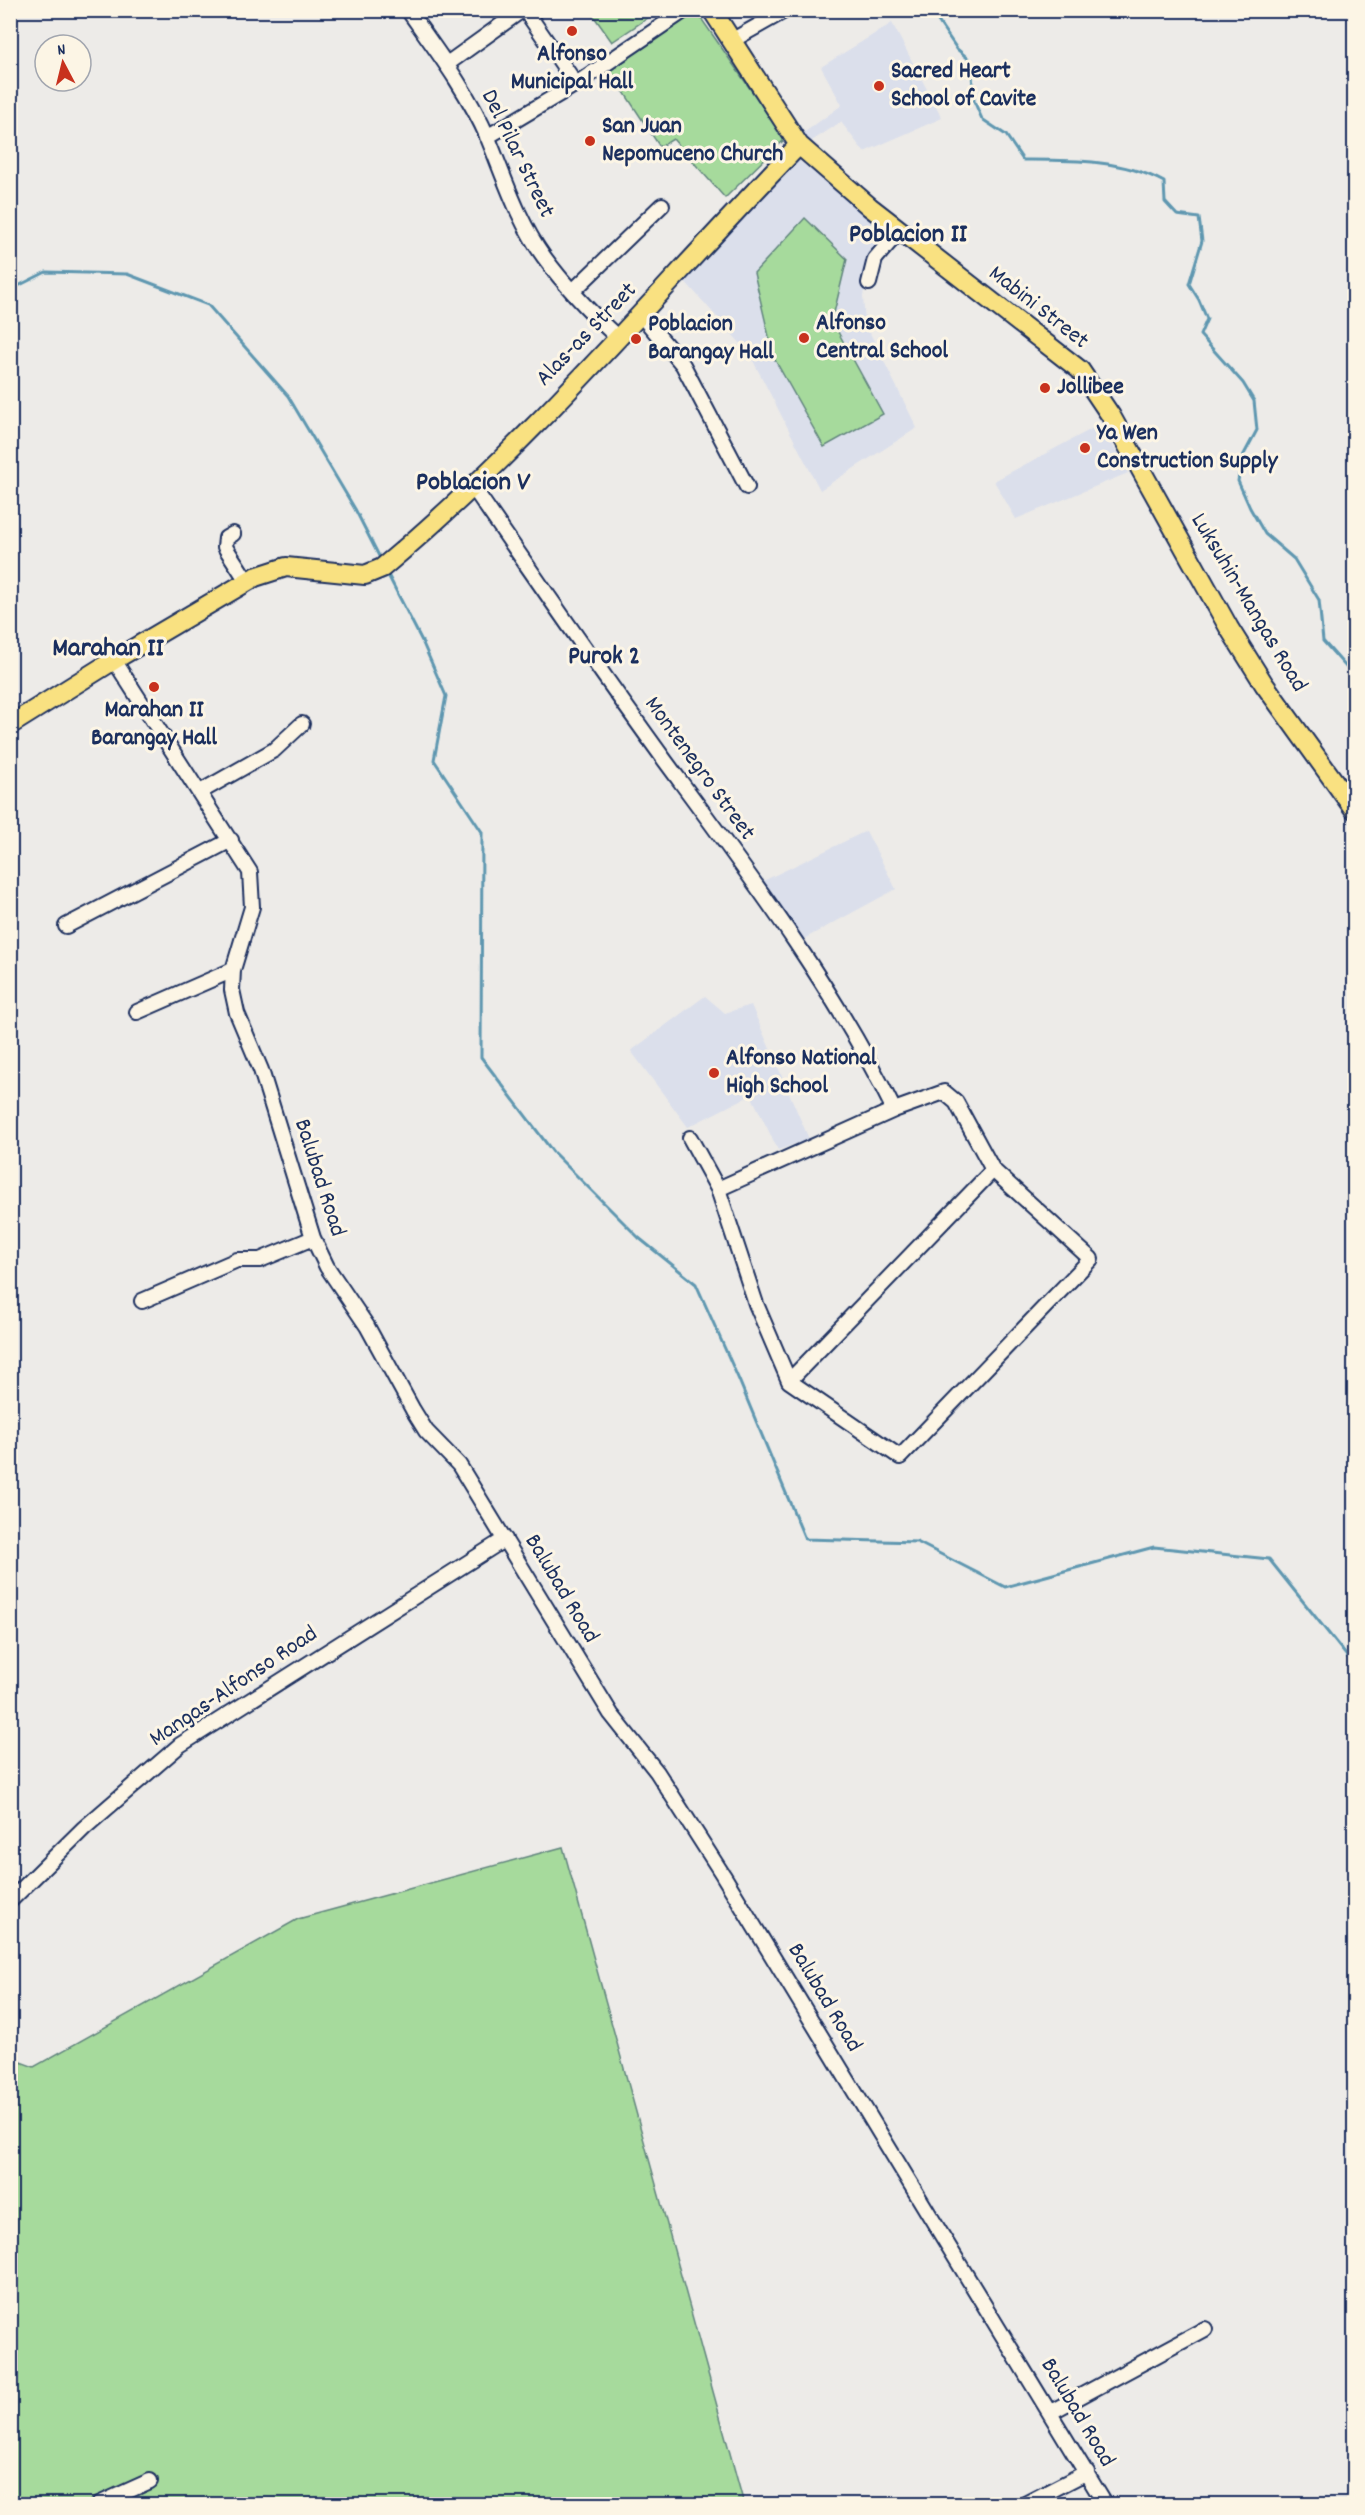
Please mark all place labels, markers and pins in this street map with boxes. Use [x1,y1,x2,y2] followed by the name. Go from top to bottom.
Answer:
[565,24,579,38] marker: Alfonso Municipal Hall
[511,38,633,100] place label: Alfonso Municipal Hall
[891,55,1037,117] place label: Sacred Heart School of Cavite
[872,79,886,93] marker: Sacred Heart School of Cavite
[602,110,783,172] place label: San Juan Nepomuceno Church
[583,134,597,148] marker: San Juan Nepomuceno Church
[816,307,948,369] place label: Alfonso Central School
[648,308,774,370] place label: Poblacion Barangay Hall
[797,331,811,345] marker: Alfonso Central School
[629,332,643,346] marker: Poblacion Barangay Hall
[1057,371,1124,405] place label: Jollibee
[1038,381,1052,395] marker: Jollibee
[1096,417,1279,479] place label: Ya Wen Construction Supply
[1078,441,1092,455] marker: Ya Wen Construction Supply
[147,680,161,694] marker: Marahan II Barangay Hall
[91,694,217,756] place label: Marahan II Barangay Hall
[726,1042,877,1104] place label: Alfonso National High School
[707,1066,721,1080] marker: Alfonso National High School

